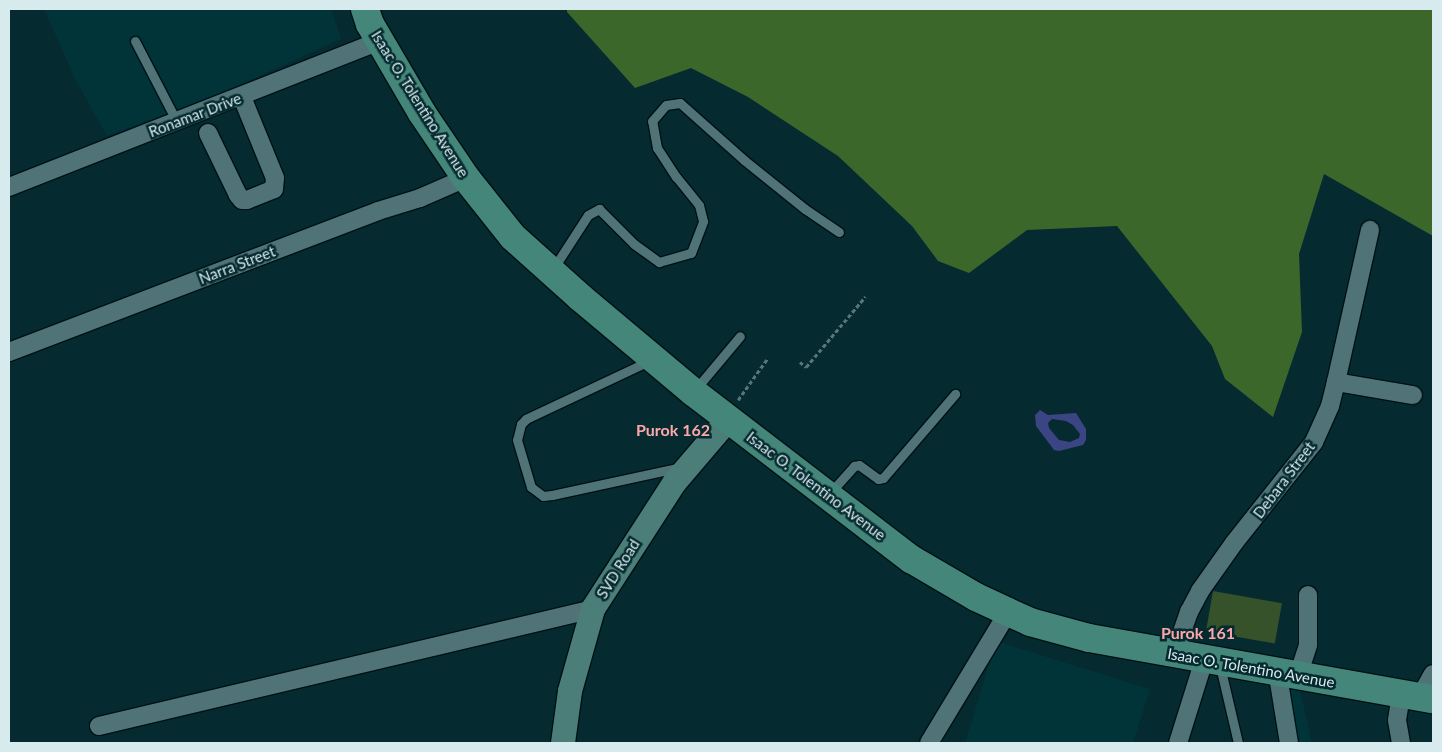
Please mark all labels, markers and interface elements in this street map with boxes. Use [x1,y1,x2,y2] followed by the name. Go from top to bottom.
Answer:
[367,27,473,181] street label: Isaac O. Tolentino Avenue
[146,89,244,141] street label: Ronamar Drive
[196,242,278,288] street label: Narra Street
[636,420,710,440] district label: Purok 162
[743,428,889,544] street label: Isaac O. Tolentino Avenue
[1249,438,1319,522] street label: Debara Street
[593,536,643,602] street label: SVD Road
[1161,623,1235,643] district label: Purok 161
[1166,644,1336,692] street label: Isaac O. Tolentino Avenue

